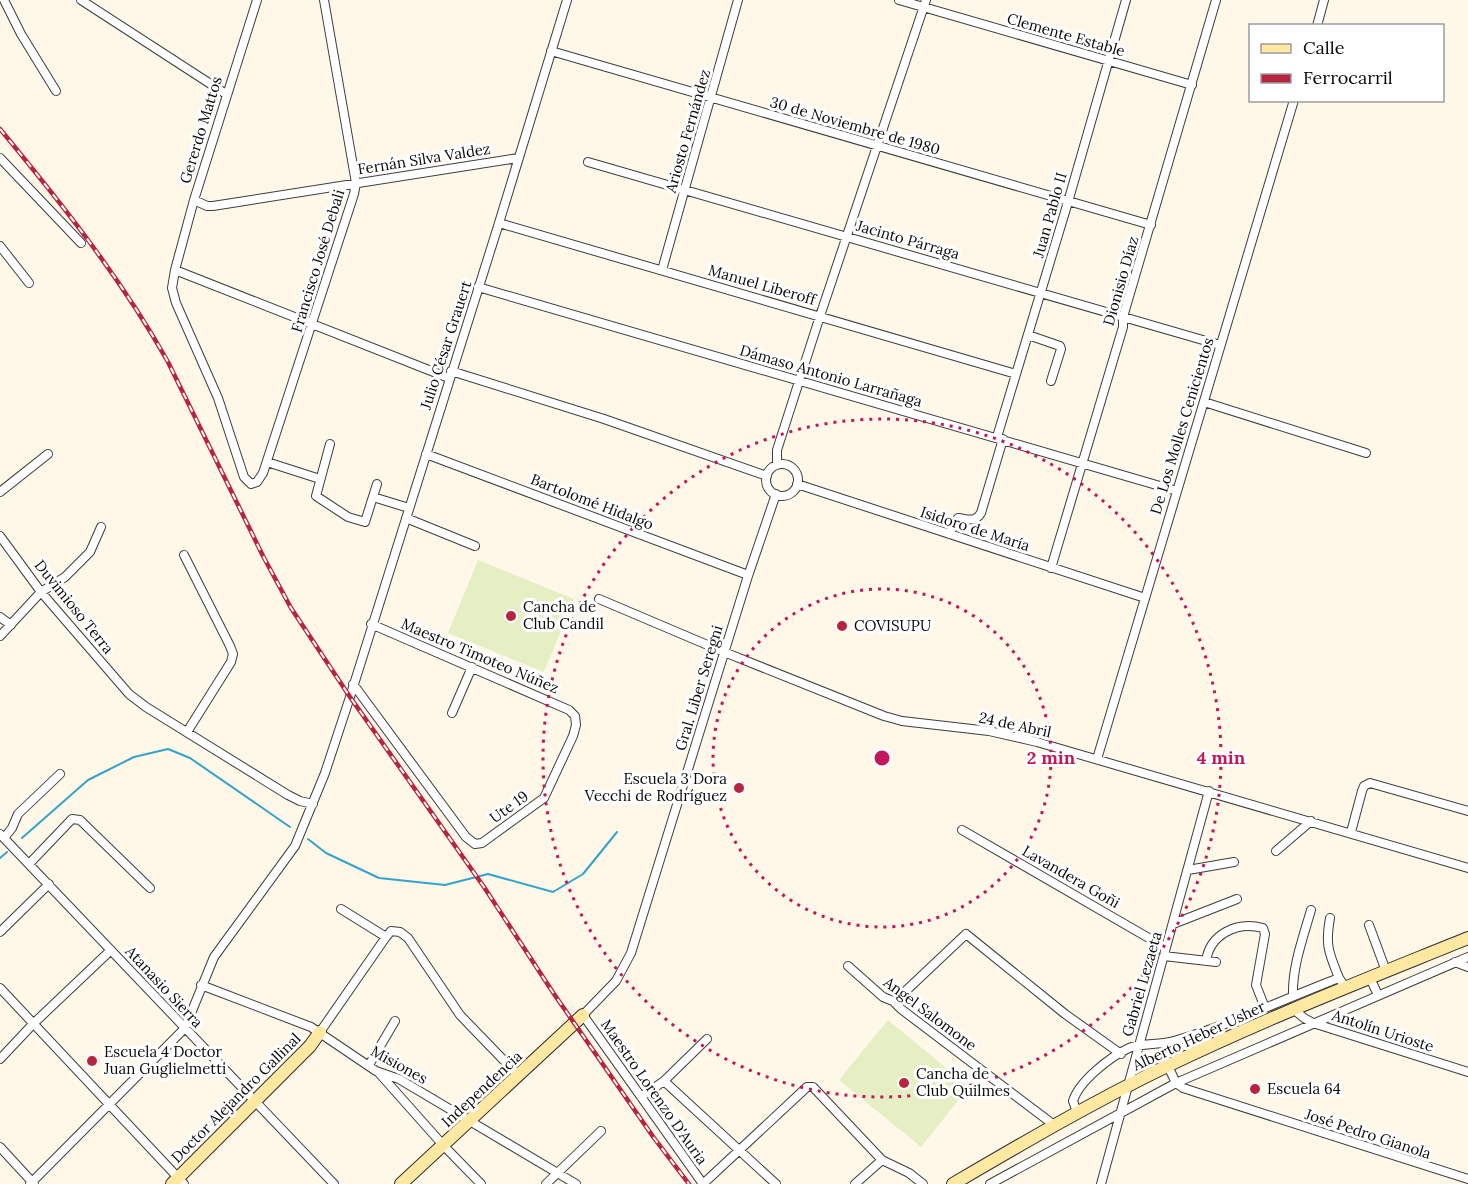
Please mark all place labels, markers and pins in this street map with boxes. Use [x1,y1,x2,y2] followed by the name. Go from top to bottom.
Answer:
[523,597,604,633] place label: Cancha de Club Candil
[504,609,518,623] marker: Cancha de Club Candil
[854,616,931,635] place label: COVISUPU
[835,619,849,633] marker: COVISUPU
[872,748,892,768] centre of rings
[584,769,727,805] place label: Escuela 3 Dora Vecchi de Rodríguez
[732,781,746,795] marker: Escuela 3 Dora Vecchi de Rodríguez
[103,1042,226,1078] place label: Escuela 4 Doctor Juan Guglielmetti
[85,1054,99,1068] marker: Escuela 4 Doctor Juan Guglielmetti
[916,1064,1010,1100] place label: Cancha de Club Quilmes
[897,1076,911,1090] marker: Cancha de Club Quilmes
[1267,1079,1341,1098] place label: Escuela 64
[1248,1082,1262,1096] marker: Escuela 64

